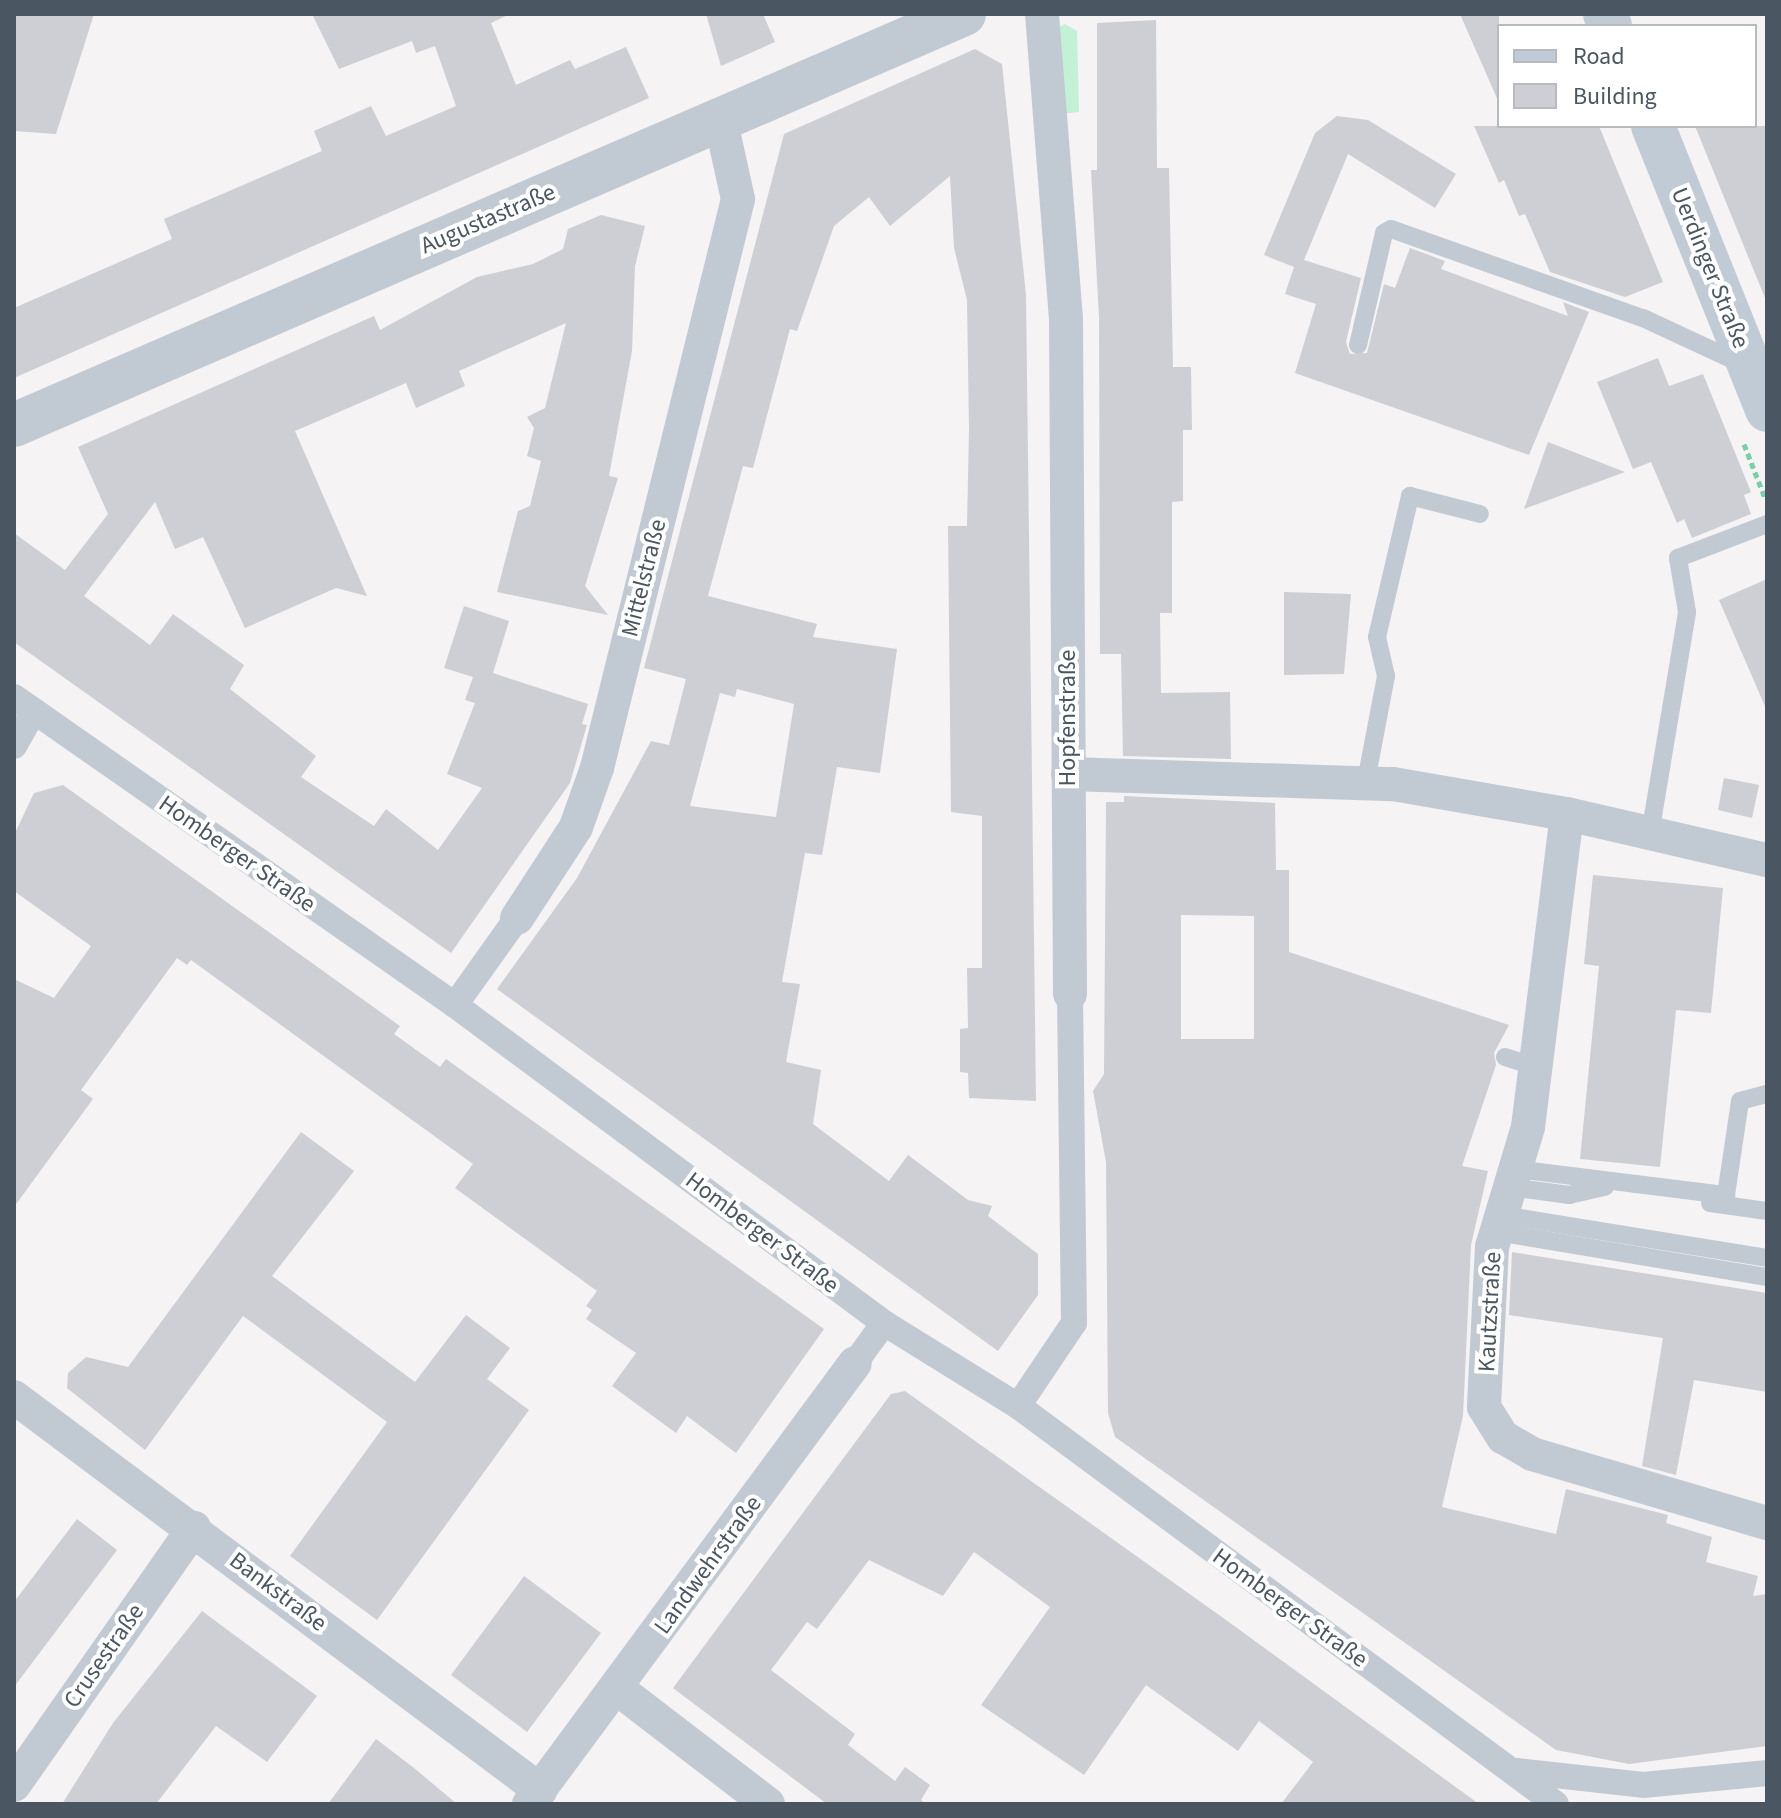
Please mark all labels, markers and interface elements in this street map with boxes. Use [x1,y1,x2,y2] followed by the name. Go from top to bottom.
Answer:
[1497,24,1757,128] legend
[1573,39,1625,74] text: Road
[1573,79,1657,114] text: Building
[416,178,560,260] street label: Augustastraße
[1665,184,1755,352] street label: Uerdinger Straße
[616,516,672,640] street label: Mittelstraße
[1054,650,1082,786] street label: Hopfenstraße
[153,789,321,919] street label: Homberger Straße
[680,1166,844,1300] street label: Homberger Straße
[1472,1251,1508,1373] street label: Kautzstraße
[648,1490,768,1640] street label: Landwehrstraße
[1207,1542,1373,1674] street label: Homberger Straße
[224,1546,332,1638] street label: Bankstraße
[58,1598,150,1714] street label: Crusestraße

